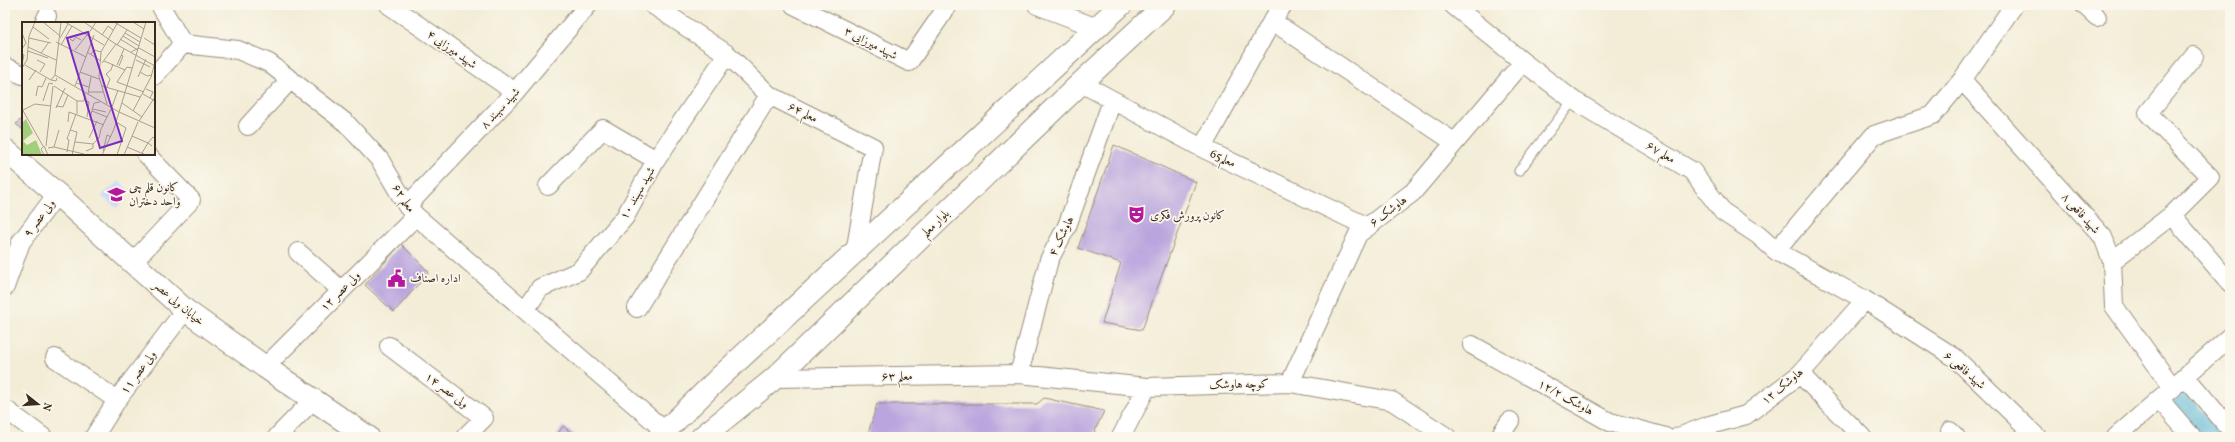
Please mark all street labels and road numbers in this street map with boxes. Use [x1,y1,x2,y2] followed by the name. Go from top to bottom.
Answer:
[841,24,900,64] street label: شهید میرزایی ۳
[423,27,480,73] street label: شهید میرزایی ۴
[477,84,524,133] street label: شهید سهبند ۸
[784,99,820,130] street label: معلم ۶۴
[1641,138,1678,170] street label: معلم ۶۷
[1206,146,1238,175] street label: معلم65
[616,164,659,223] street label: شهید سهبند ۱۰
[385,181,419,218] street label: معلم ۶۲
[2057,190,2103,238] street label: شهید فاقعی ۸
[1367,193,1411,231] street label: هاوشک ۶
[20,196,59,241] street label: ولی عصر ۹
[918,206,955,243] street label: بلوار معلم
[1045,214,1078,259] street label: هاوشک ۴
[317,268,364,315] street label: ولی عصر ۱۲
[148,276,207,330] street label: خیابان ولی عصر
[117,347,161,398] street label: ولی عصر ۱۱
[1940,348,1989,393] street label: شهید فاقعی ۶
[1758,365,1807,409] street label: هاوشک ۱۲
[421,369,472,413] street label: ولی عصر ۱۴
[881,369,913,388] street label: معلم ۶۳
[1209,376,1269,394] street label: کوچه هاوشک
[1535,376,1596,420] street label: هاوشک ۱۲/۲

